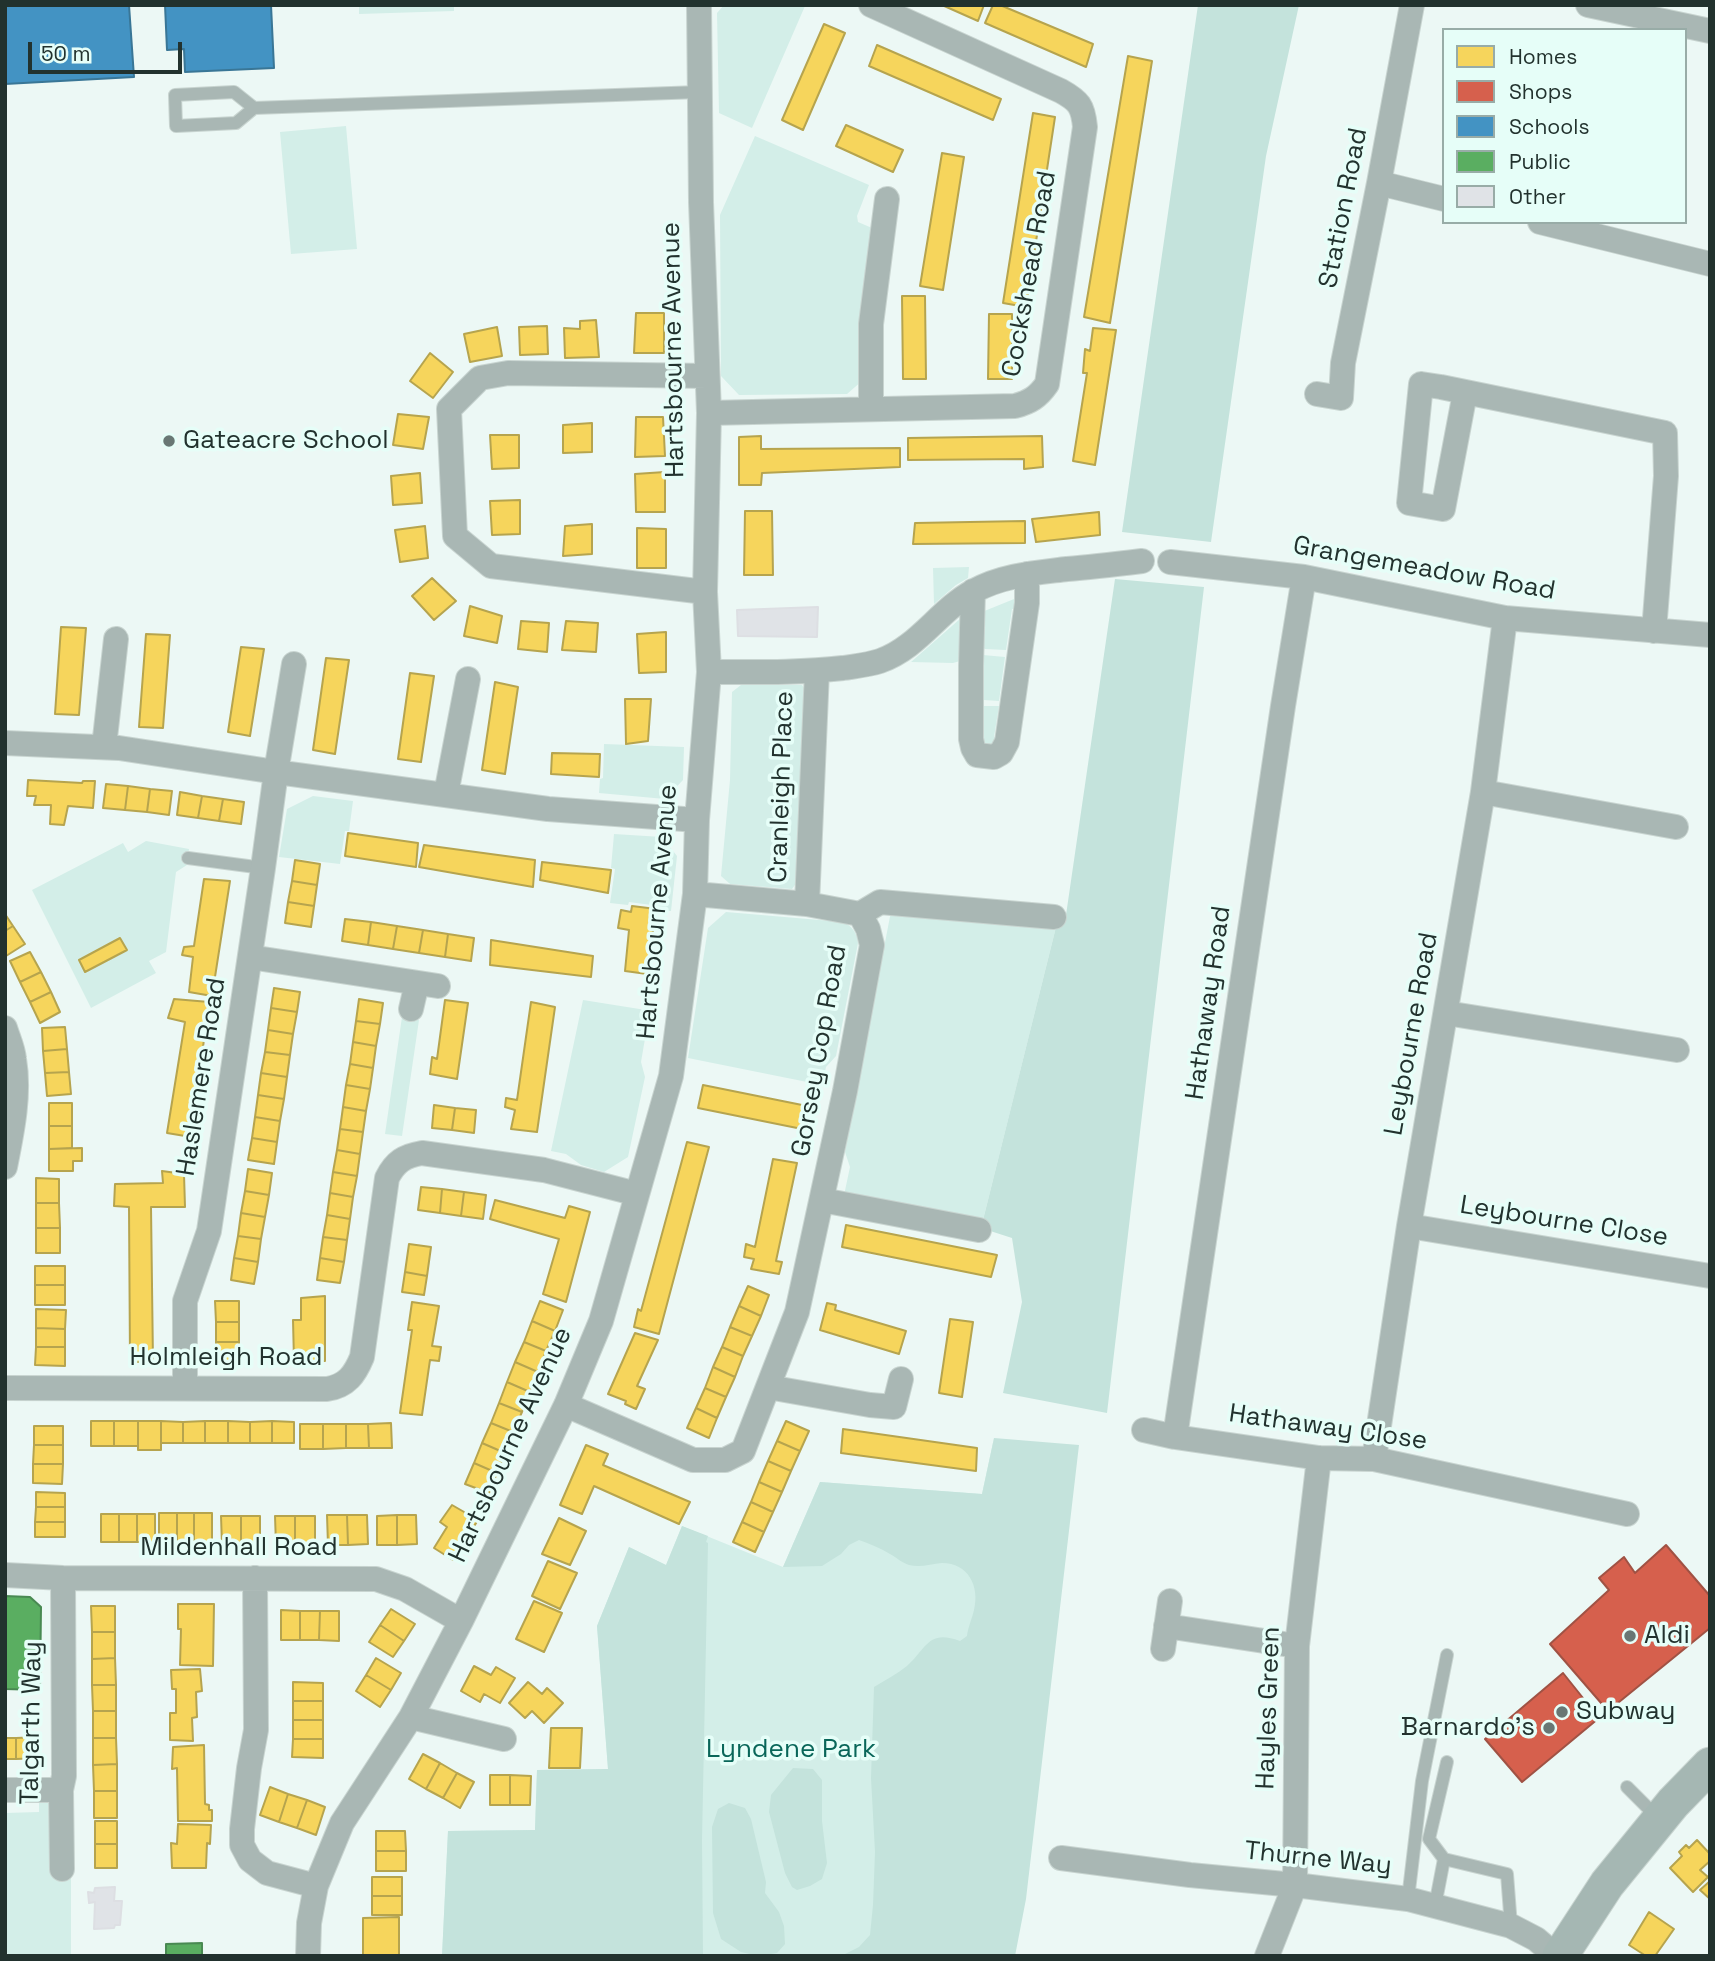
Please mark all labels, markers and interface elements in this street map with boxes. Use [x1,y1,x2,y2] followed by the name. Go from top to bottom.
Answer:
[32,28,186,72] scale bar
[1442,28,1687,224] legend
[41,40,91,67] text: 50 m
[1509,43,1577,70] text: Homes
[1509,78,1572,105] text: Shops
[1509,113,1589,140] text: Schools
[1313,125,1375,291] street label: Station Road
[1509,148,1571,175] text: Public
[997,168,1063,380] street label: Cockshead Road
[1509,183,1566,210] text: Other
[656,222,692,478] street label: Hartsbourne Avenue
[183,425,389,457] place label: Gateacre School
[161,433,177,449] marker: Gateacre School
[1290,531,1558,607] street label: Grangemeadow Road
[763,691,801,883] street label: Cranleigh Place
[631,783,685,1041] street label: Hartsbourne Avenue
[1180,904,1238,1102] street label: Hathaway Road
[1379,930,1445,1138] street label: Leybourne Road
[786,943,854,1159] street label: Gorsey Cop Road
[171,976,233,1178] street label: Haslemere Road
[1458,1190,1670,1254] street label: Leybourne Close
[443,1322,579,1568] street label: Hartsbourne Avenue
[129,1342,323,1374] street label: Holmleigh Road
[1227,1399,1429,1457] street label: Hathaway Close
[140,1532,338,1564] street label: Mildenhall Road
[1644,1620,1690,1652] place label: Aldi
[1251,1626,1287,1790] street label: Hayles Green
[1622,1628,1638,1644] marker: Aldi
[15,1641,49,1805] street label: Talgarth Way
[1576,1696,1675,1728] place label: Subway
[1554,1704,1570,1720] marker: Subway
[1401,1712,1535,1744] place label: Barnardo's
[1541,1720,1557,1736] marker: Barnardo's
[706,1734,876,1766] park label: Lyndene Park
[1243,1836,1393,1882] street label: Thurne Way

